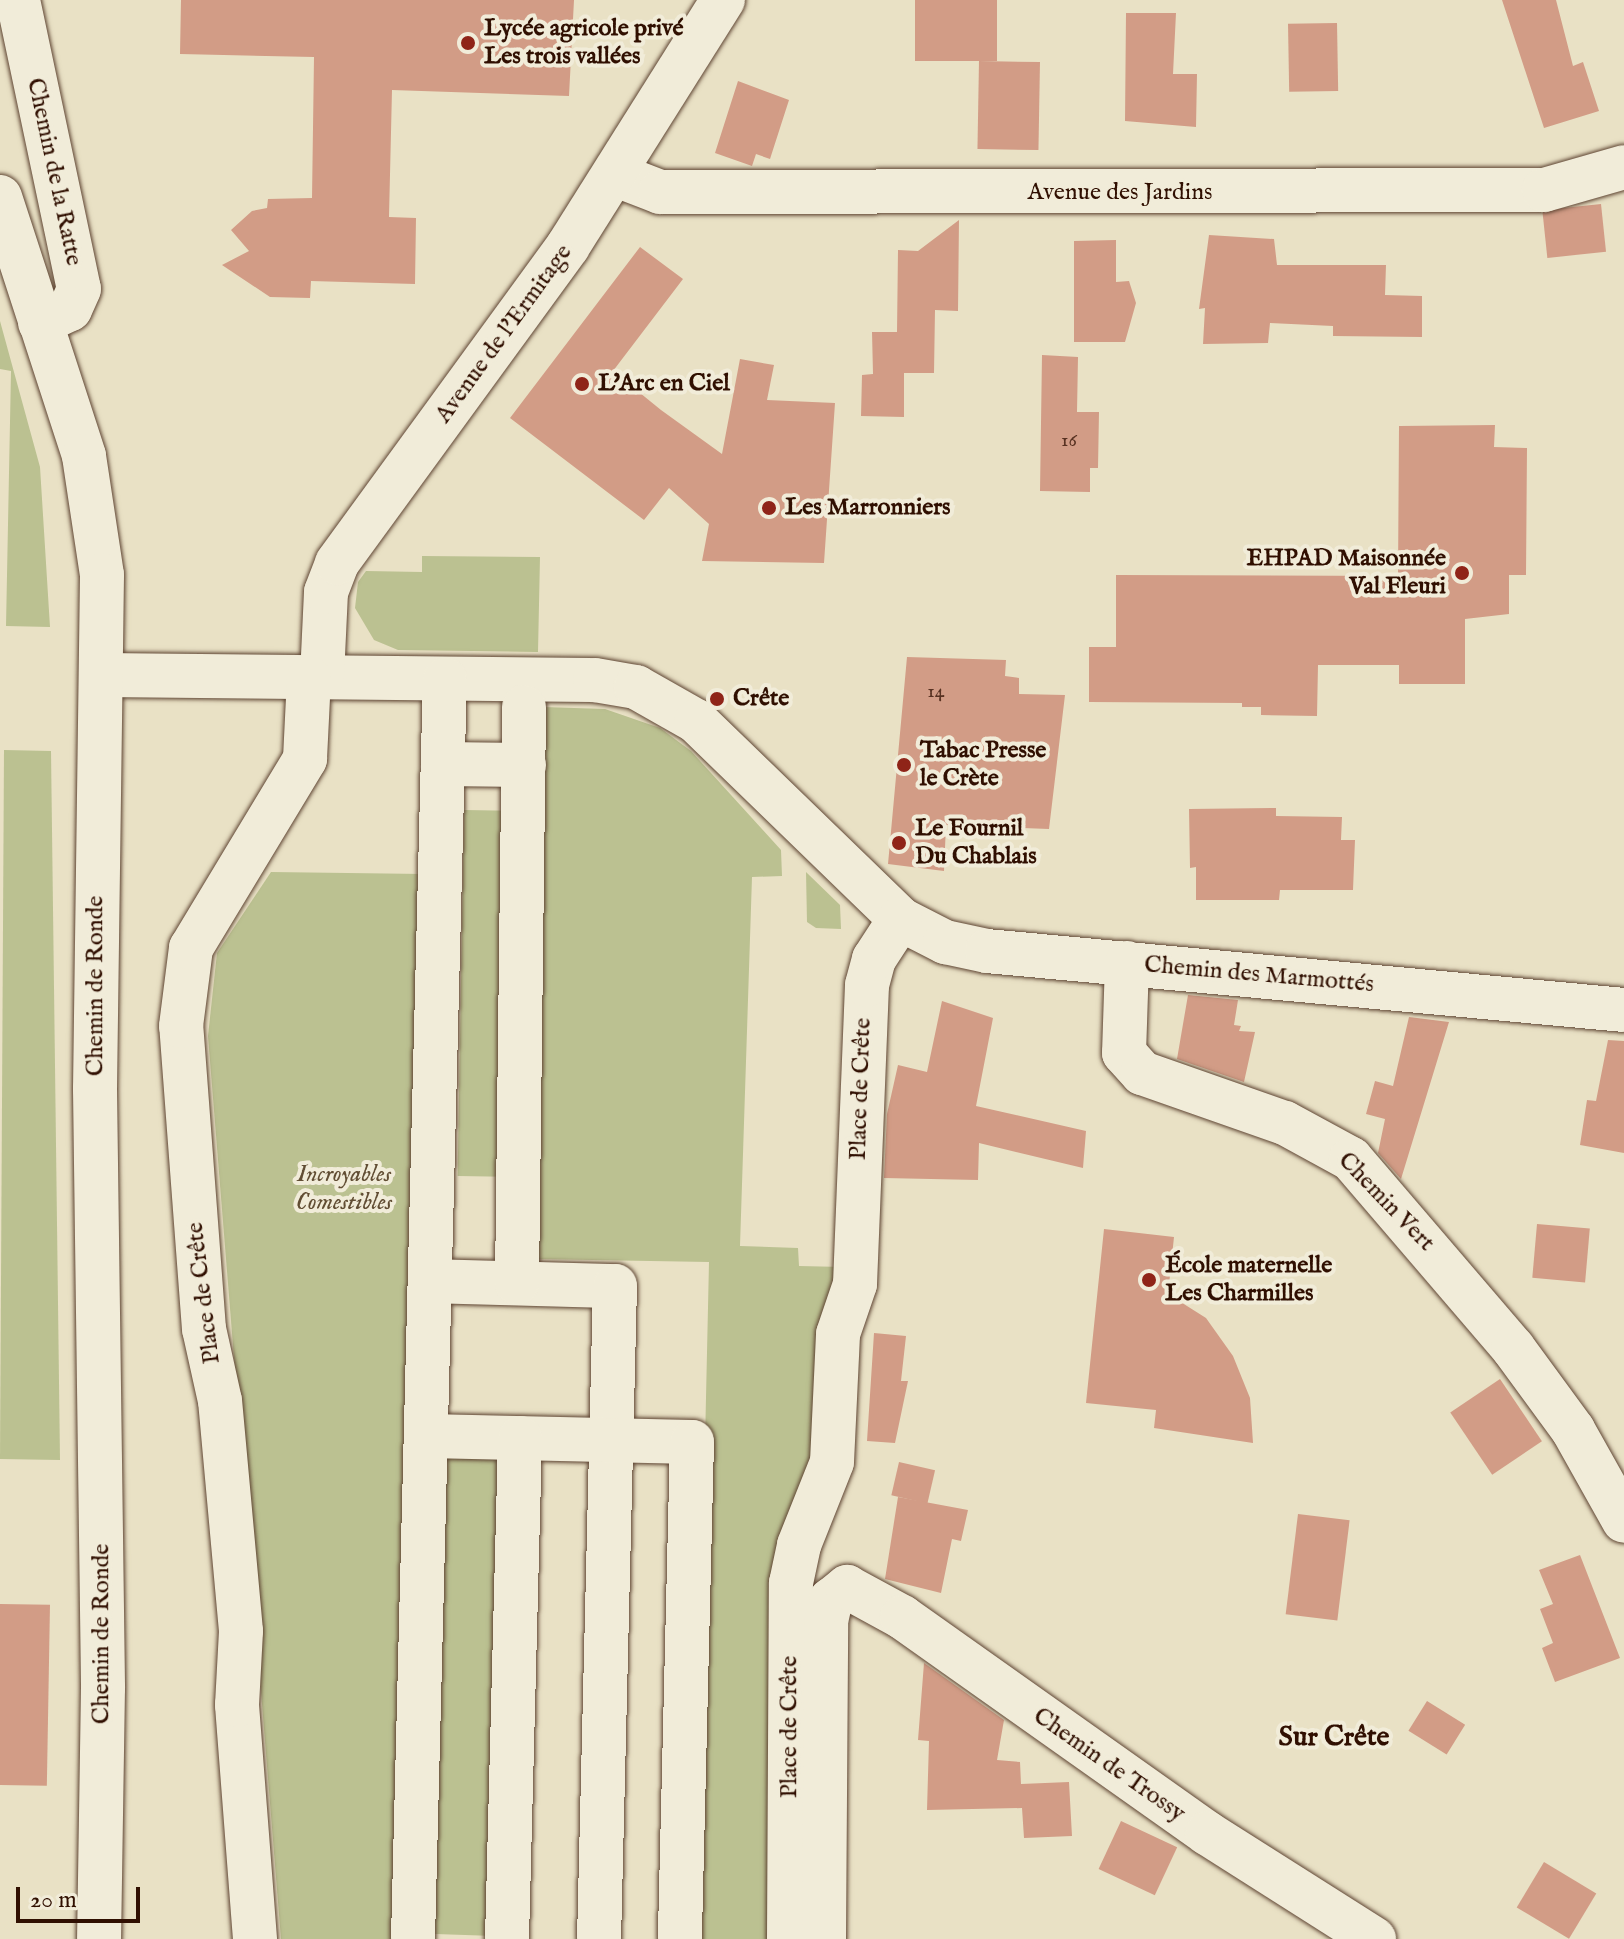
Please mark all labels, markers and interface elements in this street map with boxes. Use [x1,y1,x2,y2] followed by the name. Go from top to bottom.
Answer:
[484,15,684,71] place label: Lycée agricole privé Les trois vallées
[459,34,477,52] marker: Lycée agricole privé Les trois vallées
[20,76,88,268] street label: Chemin de la Ratte
[1028,179,1212,207] street label: Avenue des Jardins
[430,239,578,429] street label: Avenue de l'Ermitage
[598,370,730,398] place label: L'Arc en Ciel
[573,375,591,393] marker: L'Arc en Ciel
[1061,428,1077,452] house number: 16
[785,494,951,522] place label: Les Marronniers
[760,499,778,517] marker: Les Marronniers
[1247,545,1446,601] place label: EHPAD Maisonnée Val Fleuri
[1453,564,1471,582] marker: EHPAD Maisonnée Val Fleuri
[927,679,945,703] house number: 14
[733,685,789,713] place label: Crête
[708,690,726,708] marker: Crête
[920,737,1046,793] place label: Tabac Presse le Crète
[895,756,913,774] marker: Tabac Presse le Crète
[915,815,1037,871] place label: Le Fournil Du Chablais
[890,834,908,852] marker: Le Fournil Du Chablais
[82,896,110,1076] street label: Chemin de Ronde
[1143,951,1375,999] street label: Chemin des Marmottés
[844,1017,878,1161] street label: Place de Crête
[1332,1147,1440,1257] street label: Chemin Vert
[296,1161,392,1217] park label: Incroyables Comestibles
[181,1220,227,1366] street label: Place de Crête
[1165,1252,1332,1308] place label: École maternelle Les Charmilles
[1140,1271,1158,1289] marker: École maternelle Les Charmilles
[88,1544,116,1724] street label: Chemin de Ronde
[776,1656,804,1798] street label: Place de Crête
[1027,1702,1191,1828] street label: Chemin de Trossy
[1279,1721,1389,1755] district label: Sur Crête
[20,1871,144,1921] scale bar
[30,1885,77,1916] text: 20 m

